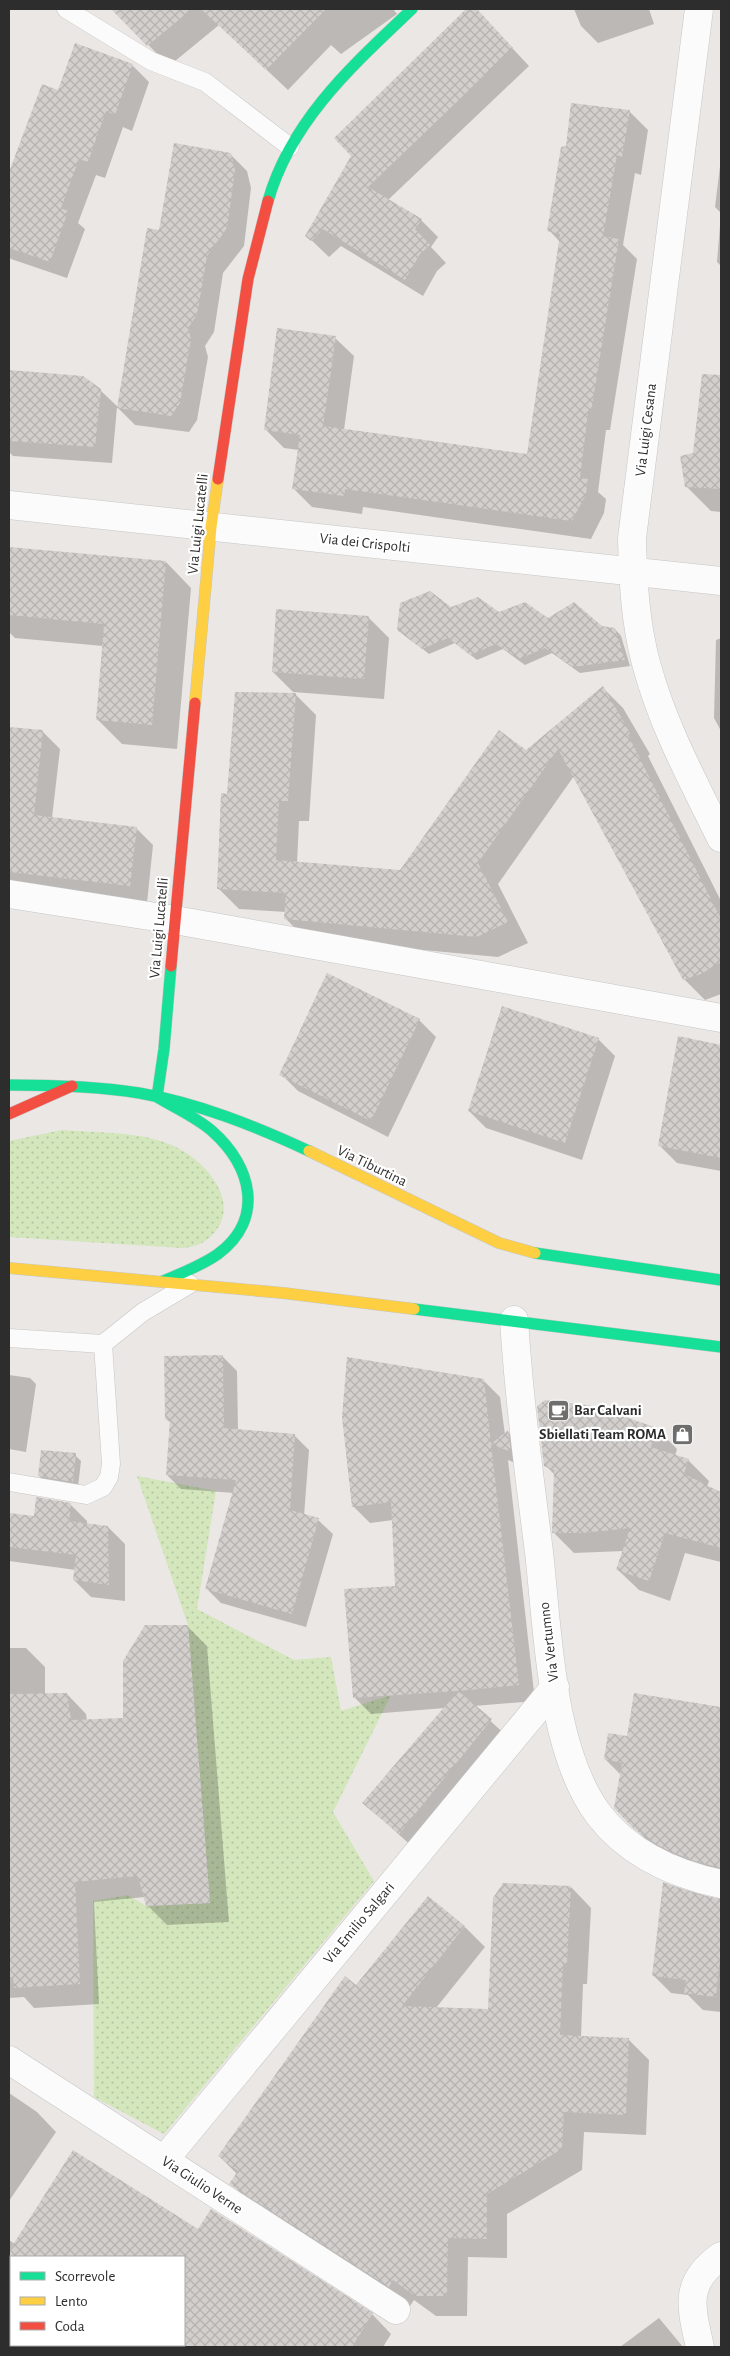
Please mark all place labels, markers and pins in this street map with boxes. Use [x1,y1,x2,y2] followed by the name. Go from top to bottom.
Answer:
[546,1398,570,1422] cafe icon: Bar Calvani
[574,1403,642,1418] place label: Bar Calvani
[670,1422,694,1446] shop icon: Sbiellati Team ROMA
[539,1427,666,1442] place label: Sbiellati Team ROMA

